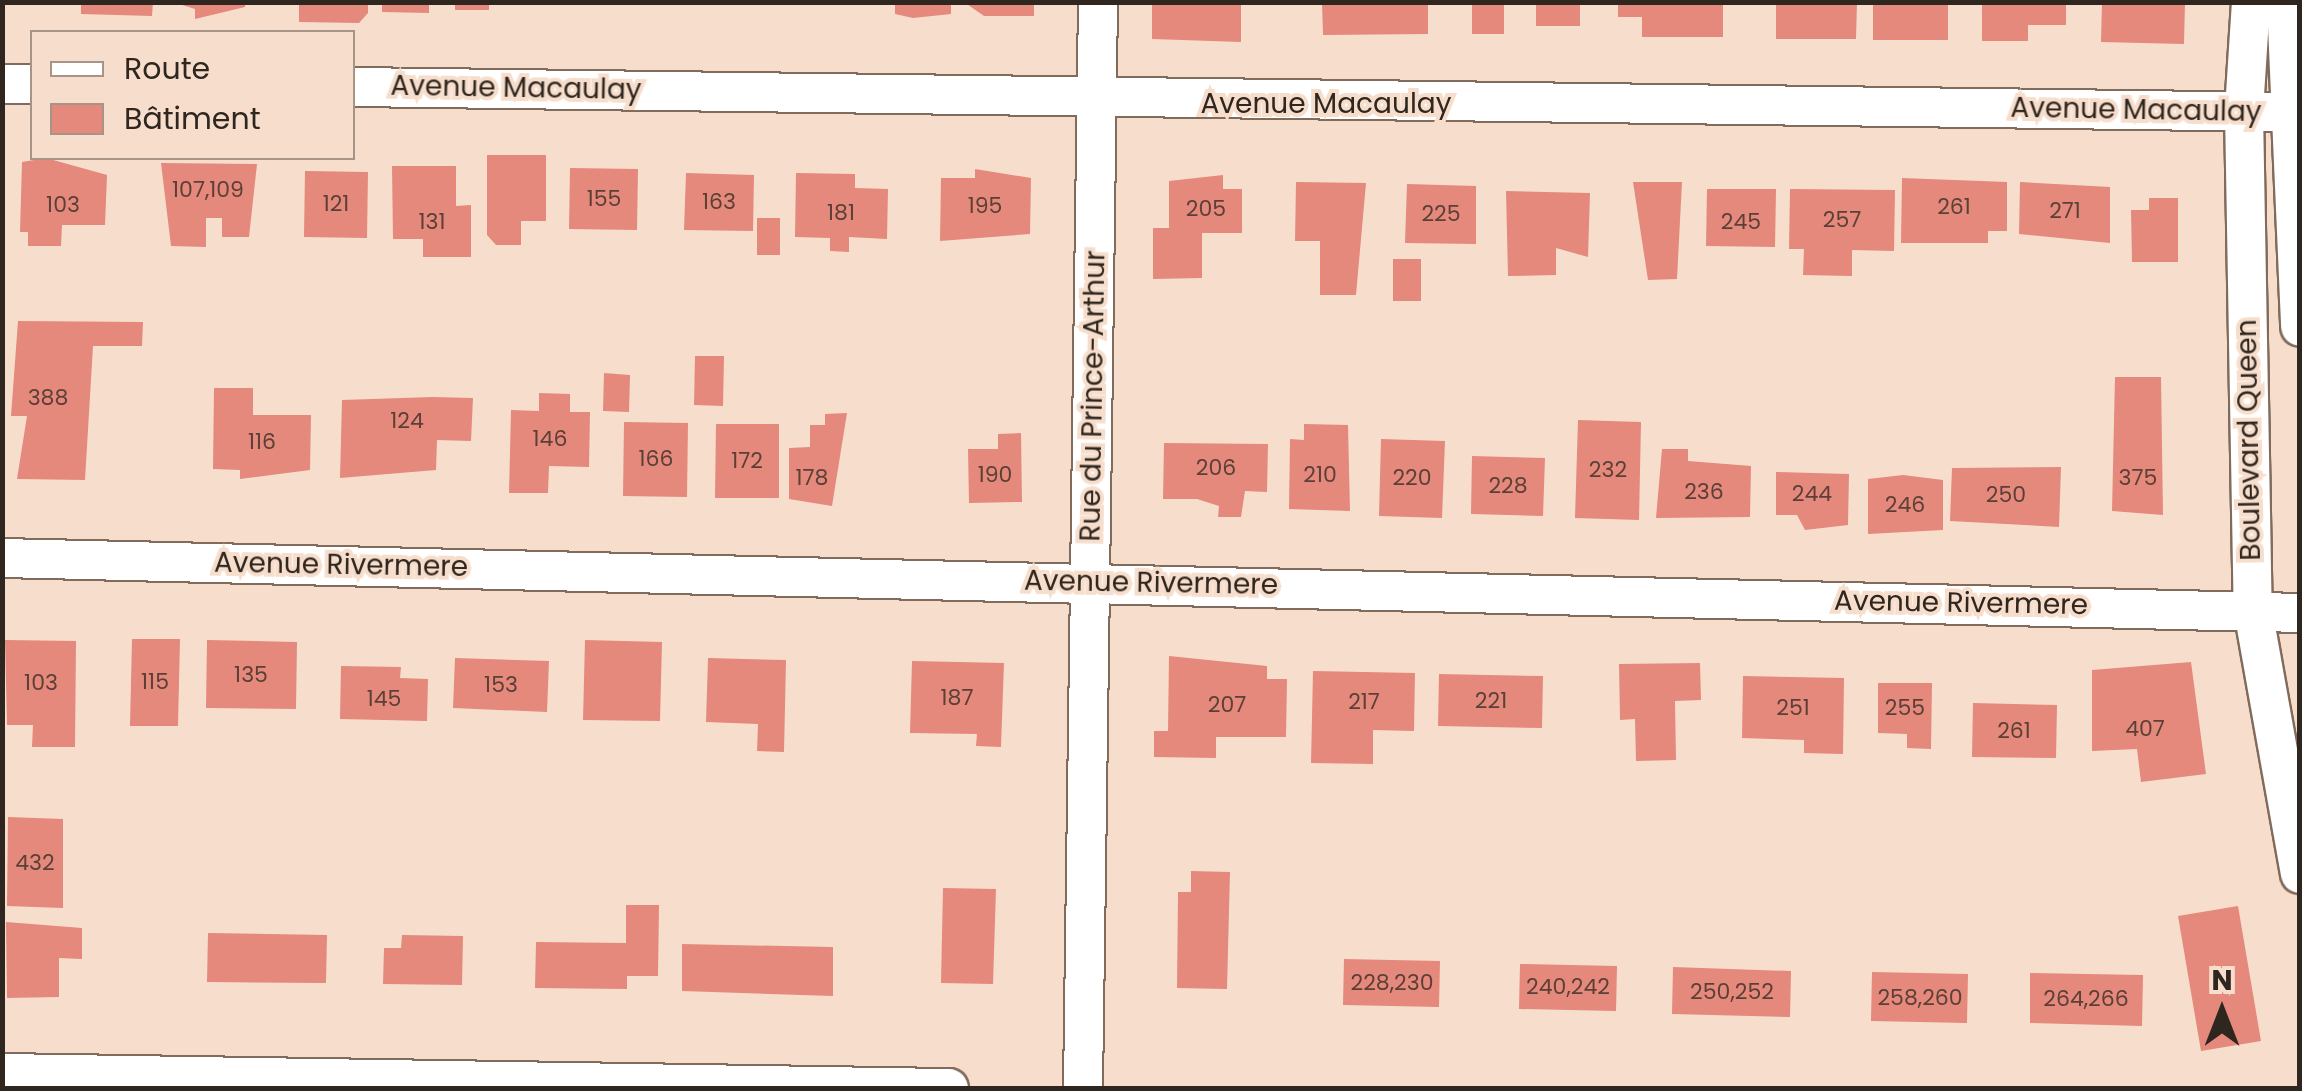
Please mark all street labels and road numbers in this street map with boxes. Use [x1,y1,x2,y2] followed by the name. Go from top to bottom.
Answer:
[390,69,642,107] street label: Avenue Macaulay
[1200,87,1452,121] street label: Avenue Macaulay
[2010,91,2262,129] street label: Avenue Macaulay
[1074,250,1112,542] street label: Rue du Prince-Arthur
[2230,319,2268,561] street label: Boulevard Queen
[214,546,468,584] street label: Avenue Rivermere
[1024,564,1278,602] street label: Avenue Rivermere
[1834,584,2088,622] street label: Avenue Rivermere

